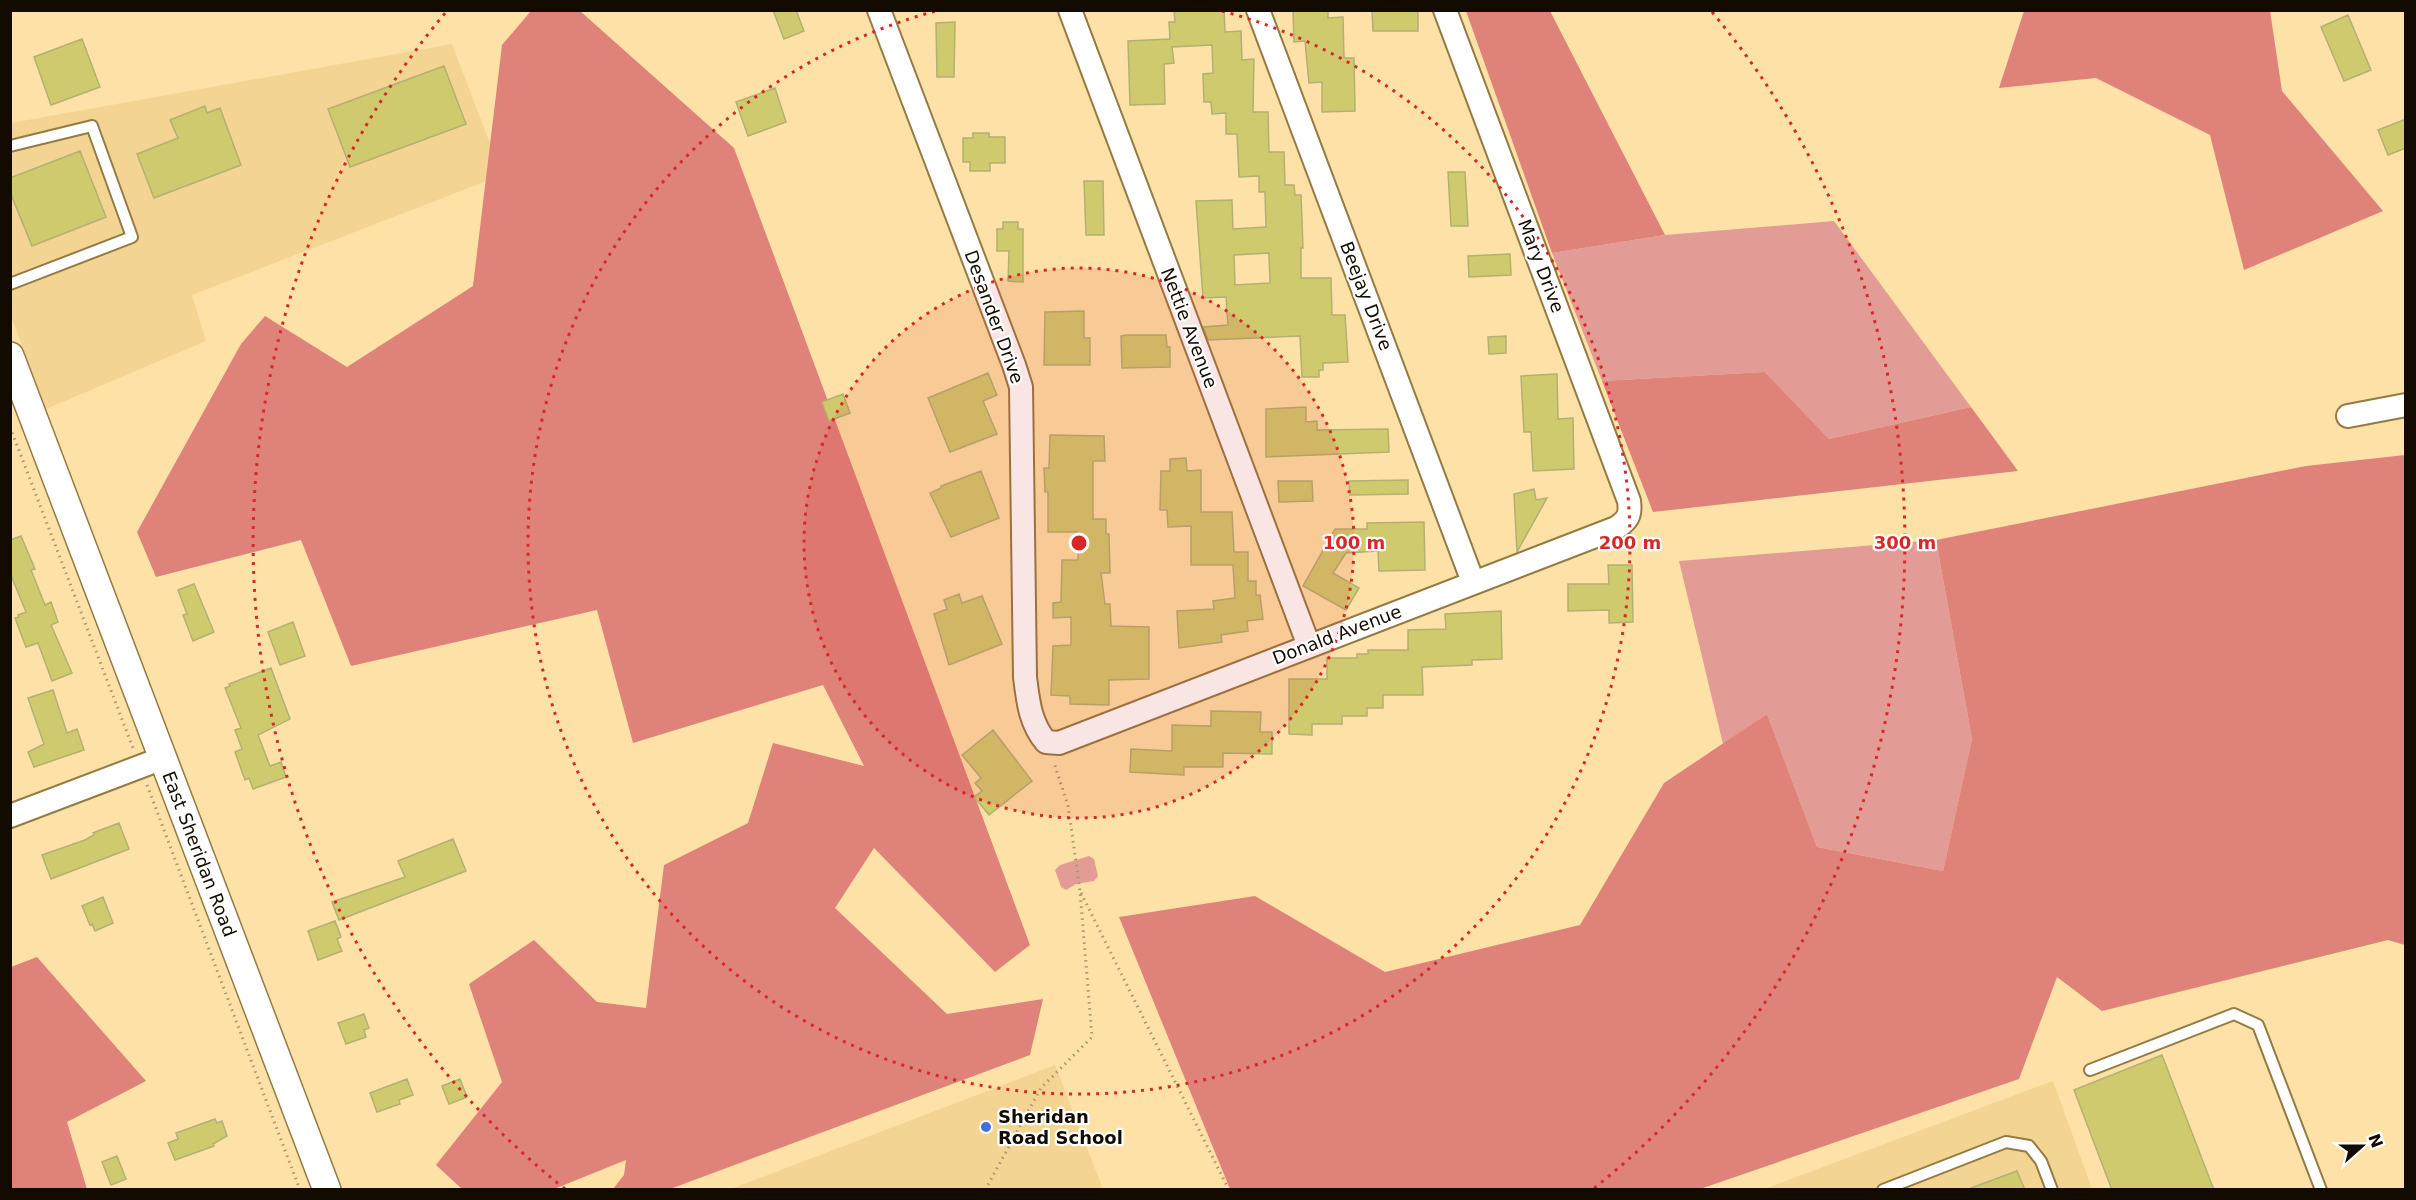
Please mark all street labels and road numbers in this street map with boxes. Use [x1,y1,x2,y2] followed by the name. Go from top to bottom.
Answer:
[1514,216,1569,315] street label: Mary Drive
[1336,238,1397,353] street label: Beejay Drive
[961,247,1028,386] street label: Desander Drive
[1157,265,1222,391] street label: Nettie Avenue
[1269,600,1404,669] street label: Donald Avenue
[158,768,241,940] street label: East Sheridan Road

